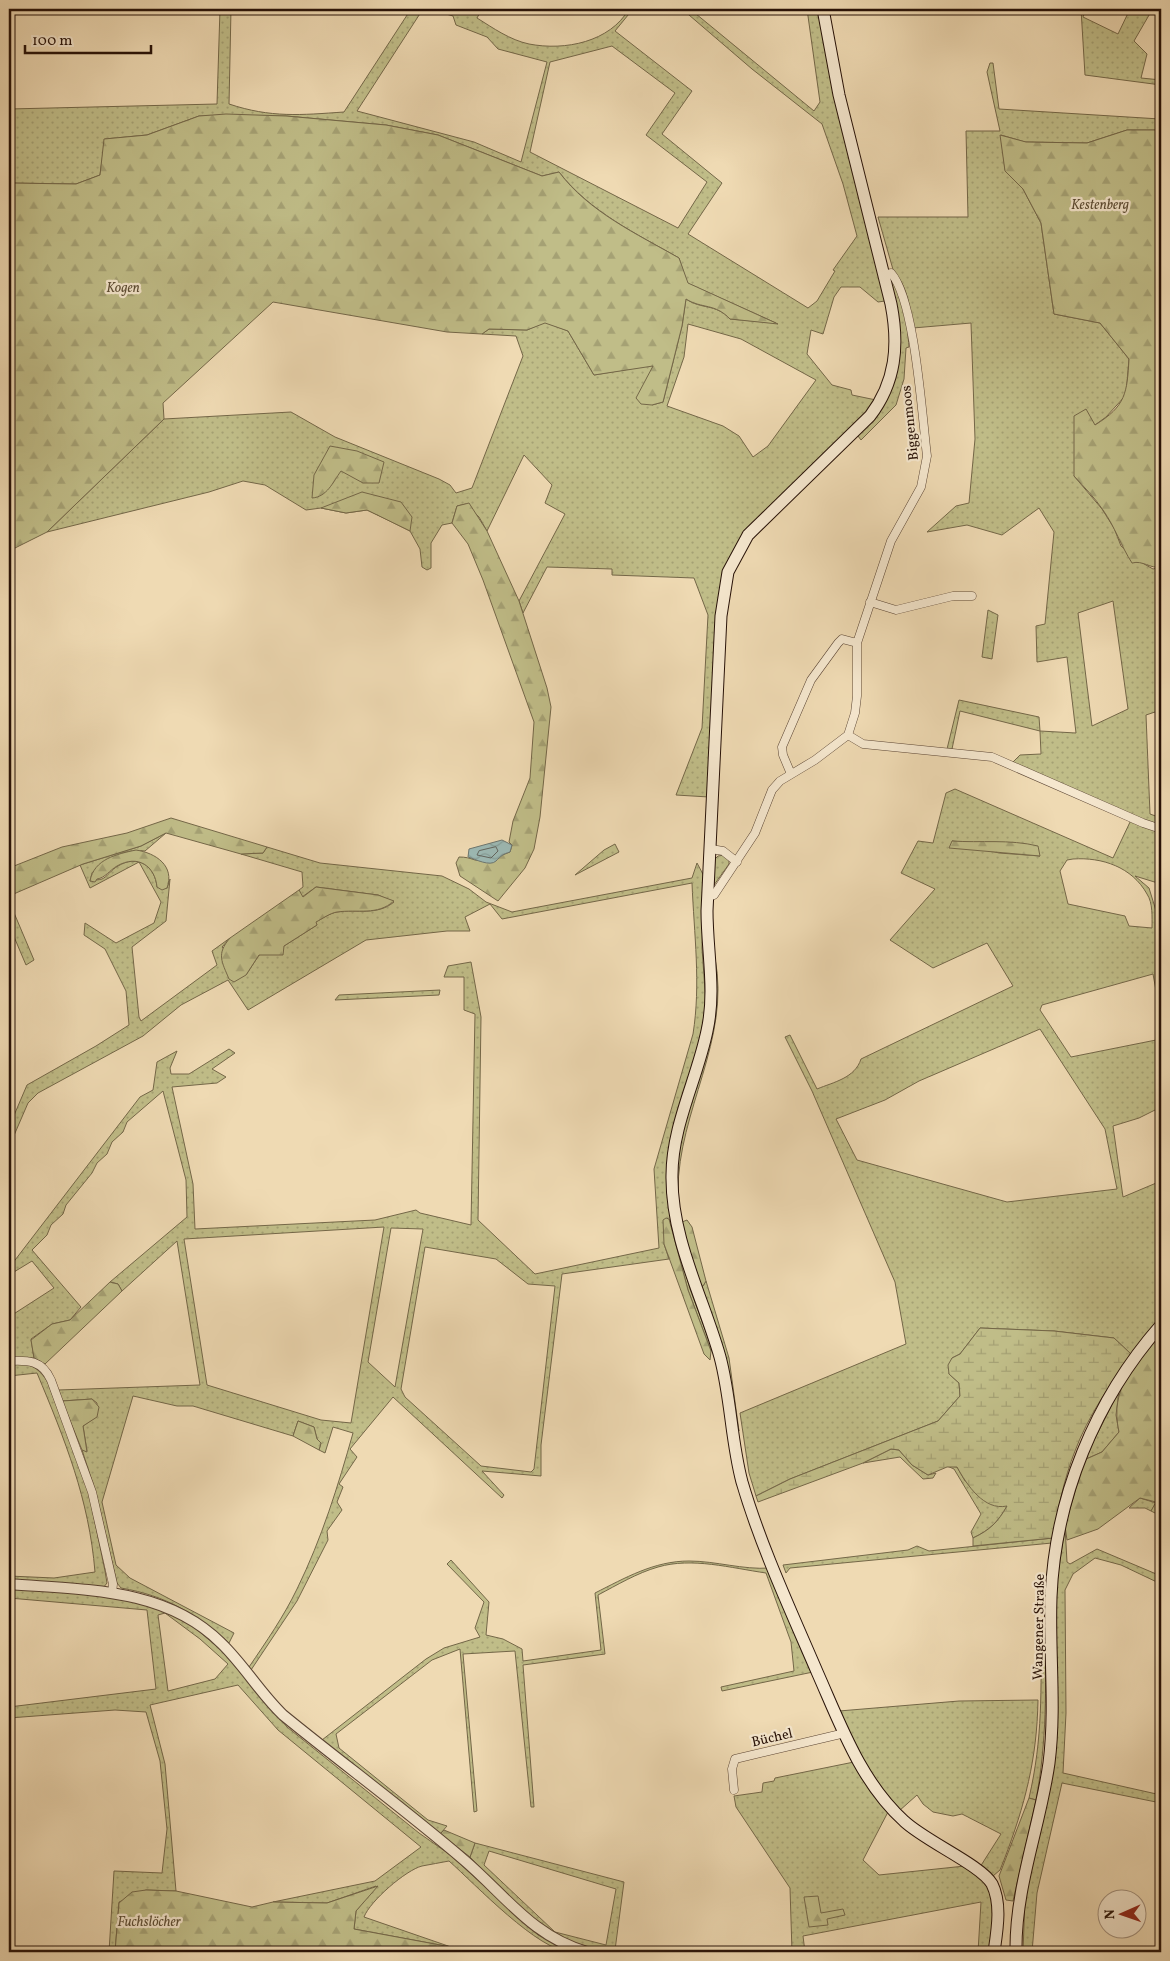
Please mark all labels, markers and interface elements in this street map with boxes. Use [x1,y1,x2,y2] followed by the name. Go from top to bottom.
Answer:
[25,22,151,54] scale bar
[32,31,72,52] text: 100 m
[1071,196,1129,215] park label: Kestenberg
[106,279,140,298] park label: Kogen
[897,384,924,461] street label: Biggenmoos
[1029,1573,1050,1680] street label: Wangener Straße
[750,1725,795,1752] street label: Büchel
[1098,1888,1148,1938] north arrow
[1101,1909,1120,1920] text: N
[117,1913,182,1932] park label: Fuchslöcher

